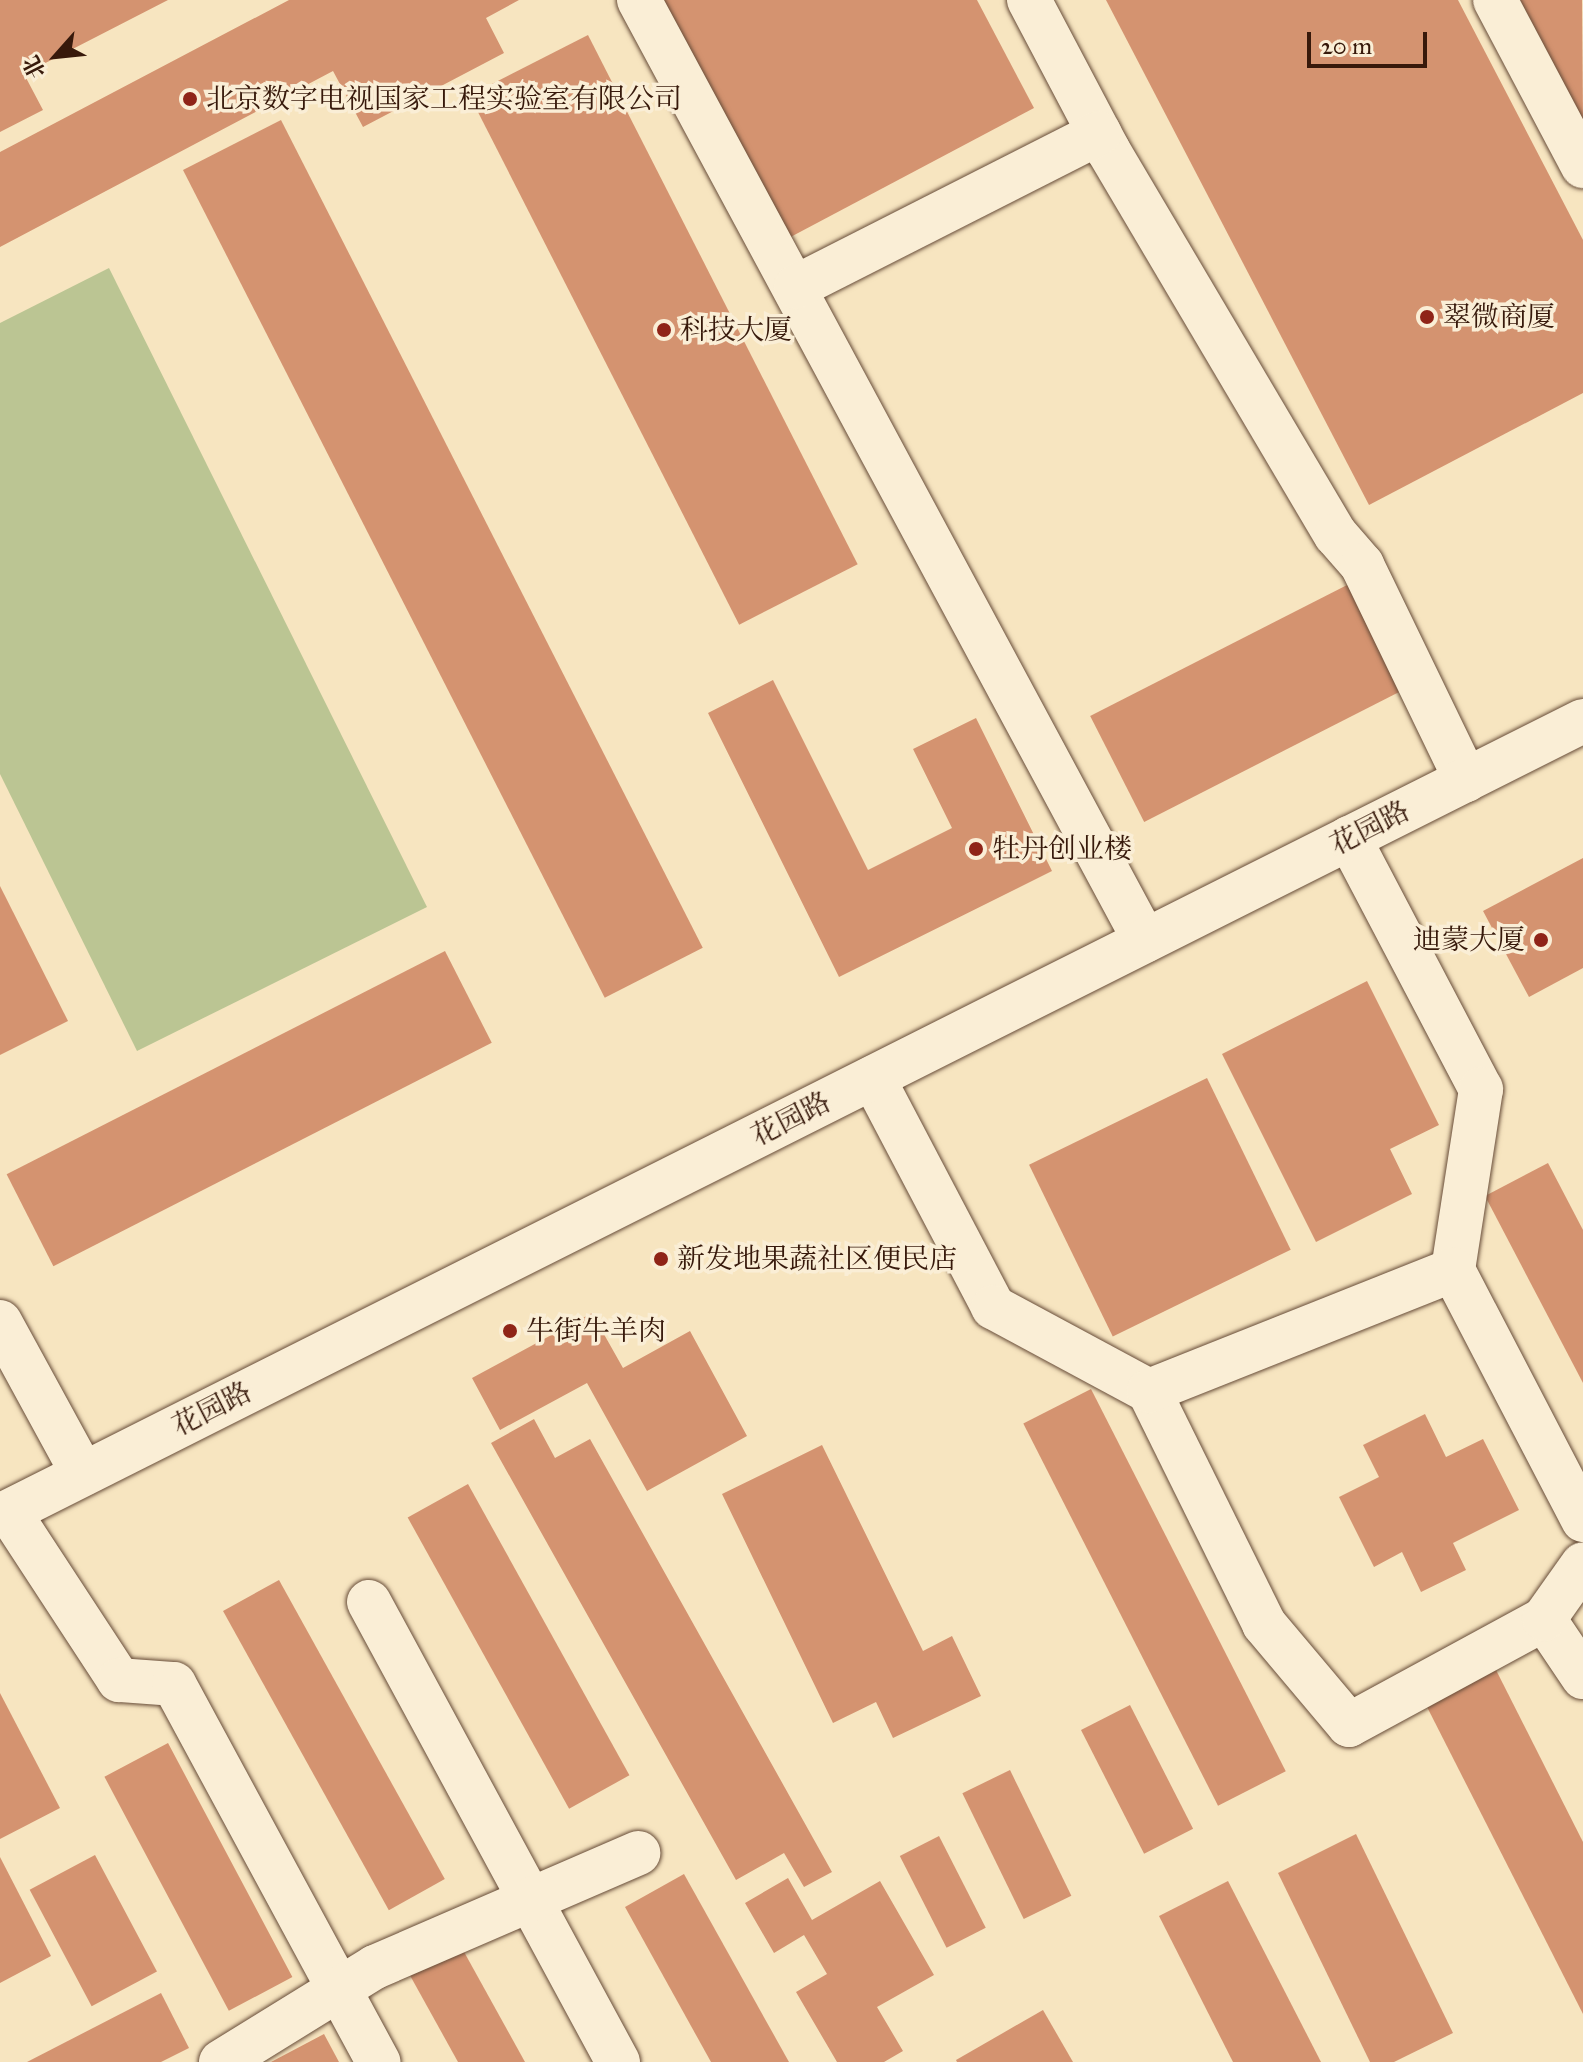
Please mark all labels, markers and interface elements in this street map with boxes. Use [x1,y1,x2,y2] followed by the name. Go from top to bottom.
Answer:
[16,16,96,96] north arrow
[1311,16,1431,66] scale bar
[1321,31,1372,61] text: 20 m
[17,51,51,83] text: 北
[206,82,682,116] place label: 北京数字电视国家工程实验室有限公司
[181,90,199,108] marker: 北京数字电视国家工程实验室有限公司
[1443,300,1555,334] place label: 翠微商厦
[1418,308,1436,326] marker: 翠微商厦
[680,313,792,347] place label: 科技大厦
[655,321,673,339] marker: 科技大厦
[1325,794,1415,862] street label: 花园路
[992,832,1132,866] place label: 牡丹创业楼
[967,840,985,858] marker: 牡丹创业楼
[1413,923,1525,957] place label: 迪蒙大厦
[1532,931,1550,949] marker: 迪蒙大厦
[746,1085,836,1153] street label: 花园路
[677,1242,957,1276] place label: 新发地果蔬社区便民店
[652,1250,670,1268] marker: 新发地果蔬社区便民店
[526,1314,666,1348] place label: 牛街牛羊肉
[501,1322,519,1340] marker: 牛街牛羊肉
[167,1375,257,1443] street label: 花园路

